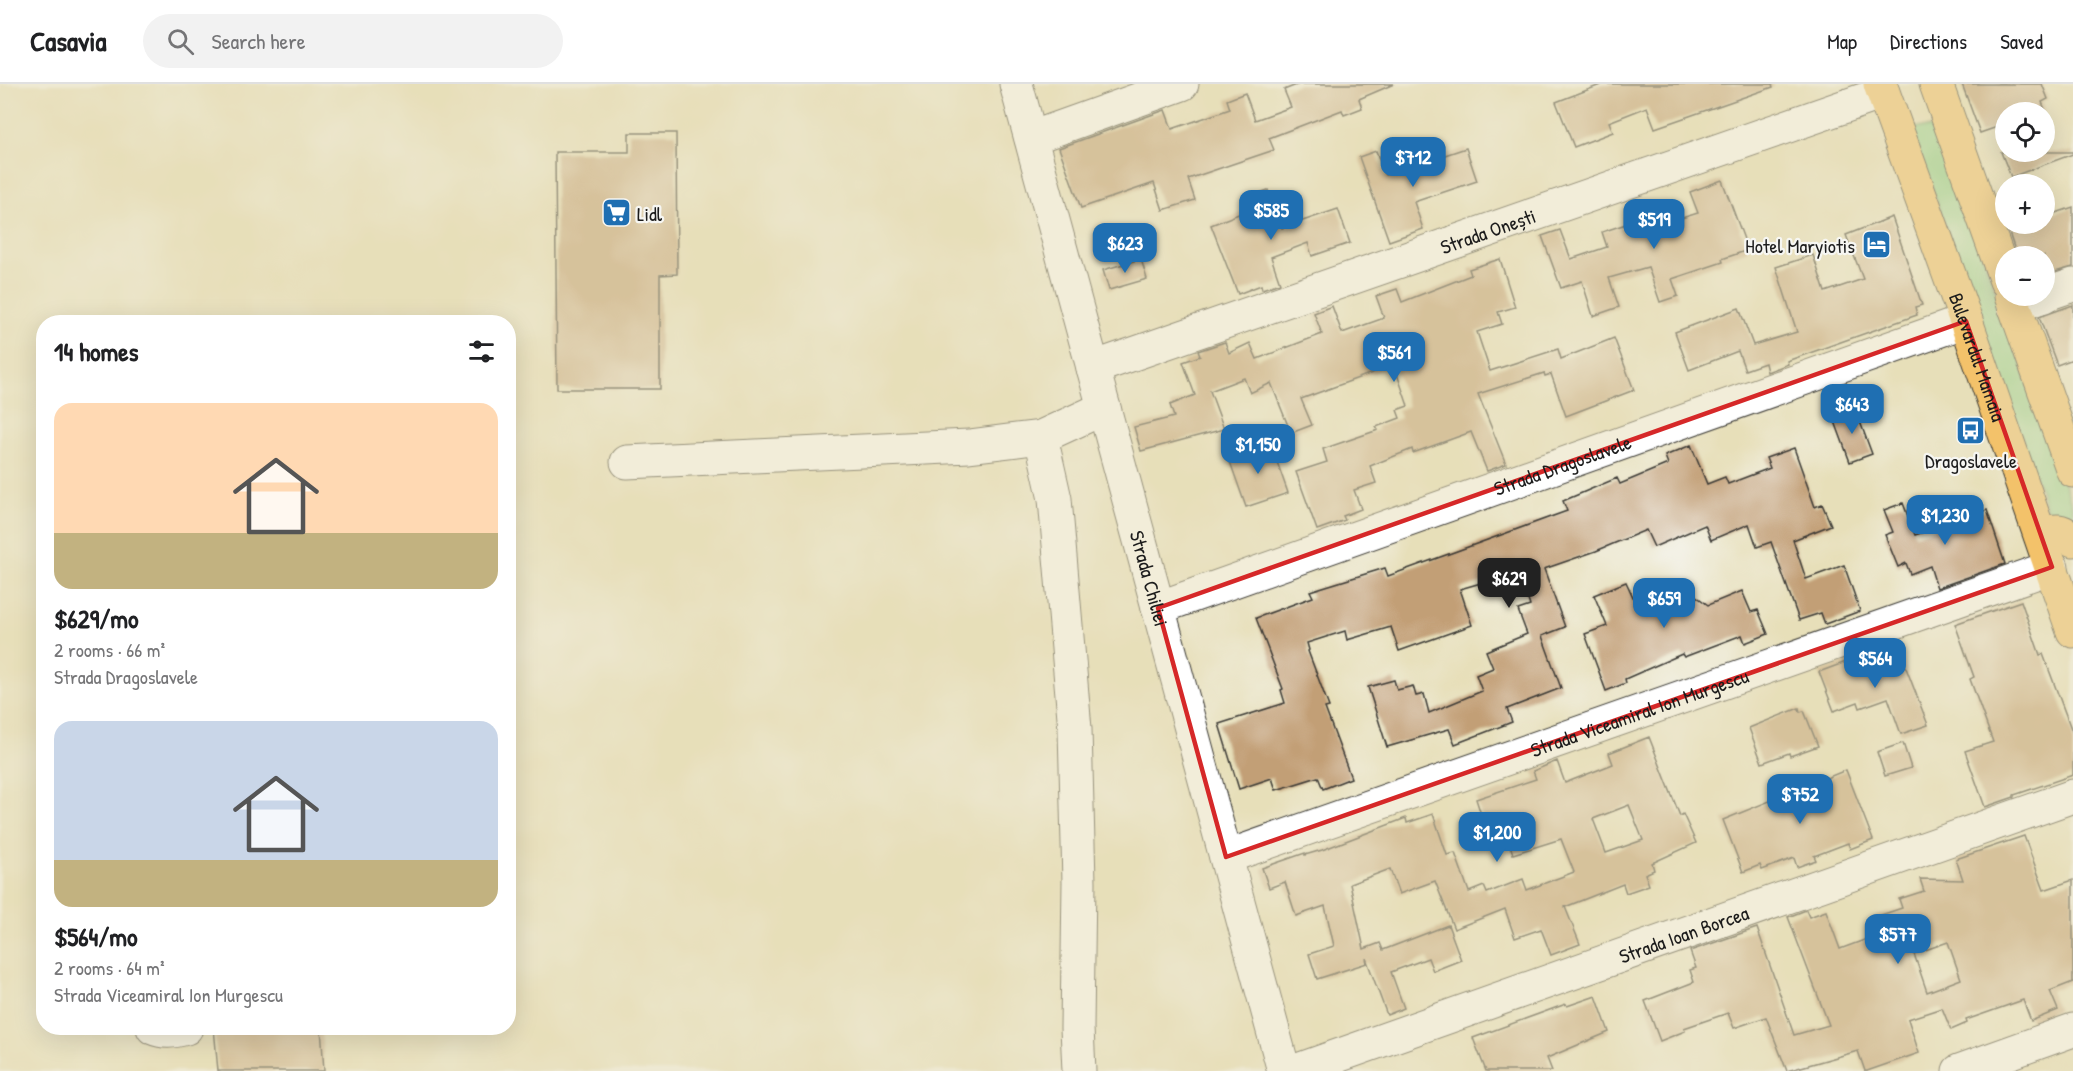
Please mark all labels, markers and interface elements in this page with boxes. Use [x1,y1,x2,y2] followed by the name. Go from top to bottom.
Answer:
[143,14,563,68] search box
[30,22,107,60] text: Casavia
[164,25,197,58] icon: search
[212,26,306,56] text: Search here
[1827,27,1857,56] text: Map
[1890,27,1967,56] text: Directions
[2000,27,2043,56] text: Saved
[1995,102,2055,306] map controls
[1995,102,2055,162] button: locate
[1377,137,1449,188] pin: $712
[1395,143,1431,170] text: $712
[1995,174,2055,234] button: +
[1235,190,1307,241] pin: $585
[1253,196,1289,223] text: $585
[600,197,632,229] supermarket icon: Lidl
[1618,199,1690,250] pin: $519
[637,200,663,227] place label: Lidl
[1437,202,1539,260] street label: Strada Onești
[1637,205,1671,232] text: $519
[1089,223,1161,274] pin: $623
[1107,229,1143,256] text: $623
[1860,229,1892,261] hotel icon: Hotel Maryiotis
[1745,232,1855,259] place label: Hotel Maryiotis
[1995,246,2055,306] button: −
[1943,289,2013,425] street label: Bulevardul Mamaia
[1358,332,1430,383] pin: $561
[54,334,139,369] text: 14 homes
[465,335,498,368] icon: filters
[1377,338,1411,365] text: $561
[1816,384,1888,435] pin: $643
[1835,390,1869,417] text: $643
[1955,414,1987,446] bus stop icon: Dragoslavele
[1209,424,1307,475] pin: $1,150
[1490,428,1635,501] street label: Strada Dragoslavele
[1235,430,1281,457] text: $1,150
[222,442,330,550] icon: home
[1925,447,2017,474] place label: Dragoslavele
[1896,495,1994,546] pin: $1,230
[1921,501,1969,528] text: $1,230
[1124,527,1176,629] street label: Strada Chiliei
[1473,558,1545,609] pin: $629
[1492,564,1526,591] text: $629
[1628,578,1700,629] pin: $659
[1647,584,1681,611] text: $659
[54,601,138,636] text: $629/mo
[54,636,165,663] text: 2 rooms · 66 m²
[1839,638,1911,689] pin: $564
[1858,644,1892,671] text: $564
[1527,661,1752,763] street label: Strada Viceamiral Ion Murgescu
[54,663,198,690] text: Strada Dragoslavele
[222,760,330,868] icon: home
[1764,774,1836,825] pin: $752
[1781,780,1819,807] text: $752
[1448,812,1546,863] pin: $1,200
[1473,818,1521,845] text: $1,200
[1615,898,1752,969] street label: Strada Ioan Borcea
[1862,914,1934,965] pin: $577
[54,919,137,954] text: $564/mo
[1879,920,1917,947] text: $577
[54,954,165,981] text: 2 rooms · 64 m²
[54,981,283,1008] text: Strada Viceamiral Ion Murgescu

